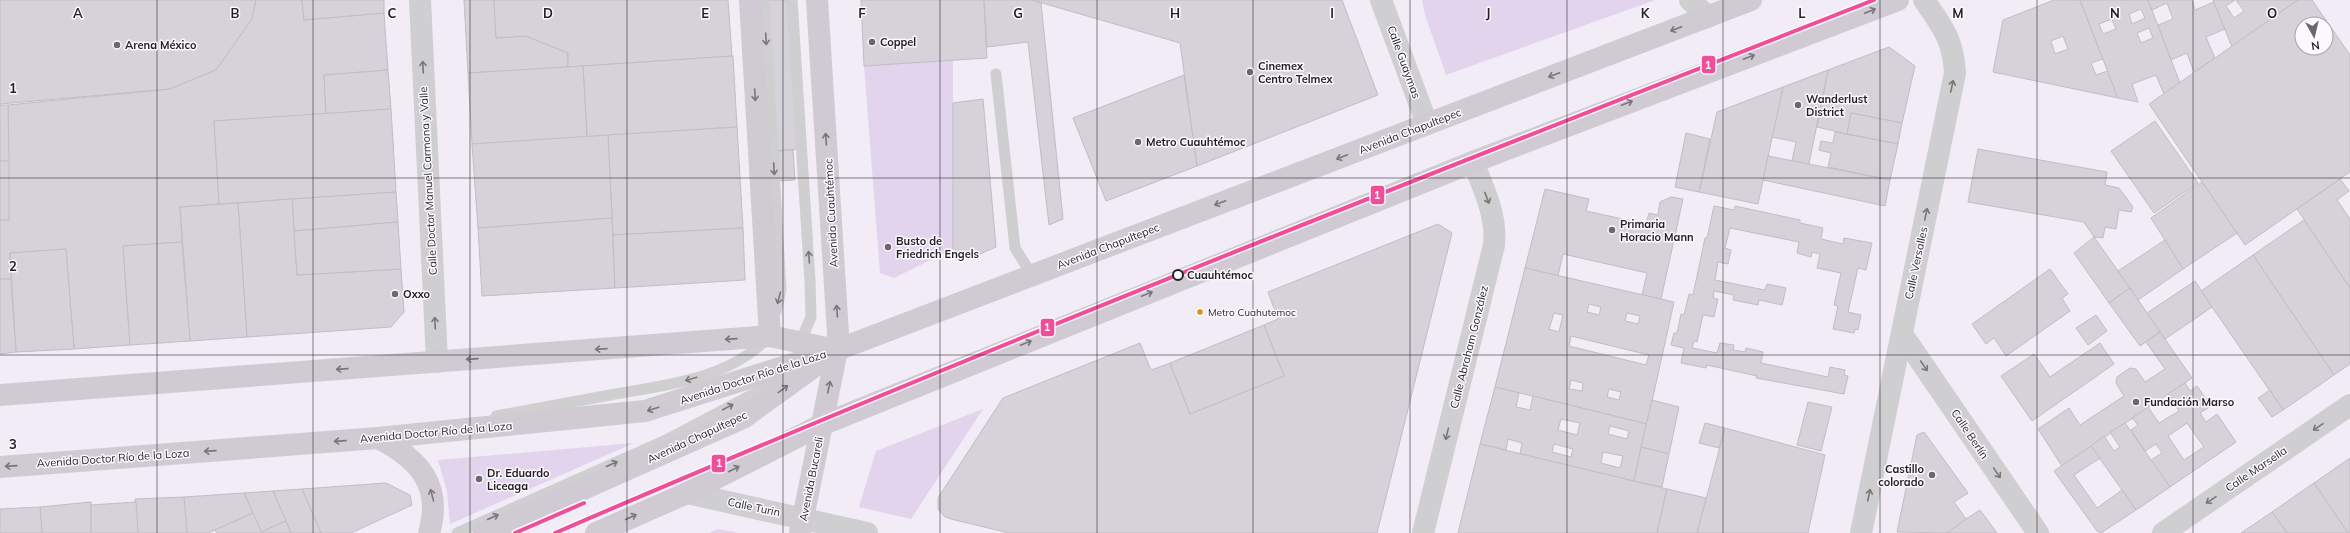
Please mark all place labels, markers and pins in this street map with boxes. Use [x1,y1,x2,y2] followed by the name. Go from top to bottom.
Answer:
[880,35,916,49] place label: Coppel
[867,37,877,47] marker: Coppel
[125,38,197,52] place label: Arena México
[112,40,122,50] marker: Arena México
[1258,59,1333,86] place label: Cinemex Centro Telmex
[1245,67,1255,77] marker: Cinemex Centro Telmex
[1806,92,1867,119] place label: Wanderlust District
[1793,100,1803,110] marker: Wanderlust District
[1146,135,1246,149] place label: Metro Cuauhtémoc
[1133,137,1143,147] marker: Metro Cuauhtémoc
[1620,217,1694,244] place label: Primaria Horacio Mann
[1607,225,1617,235] marker: Primaria Horacio Mann
[896,234,980,261] place label: Busto de Friedrich Engels
[883,242,893,252] marker: Busto de Friedrich Engels
[1187,268,1253,282] place label: Cuauhtémoc
[1172,269,1184,281] marker: Cuauhtémoc
[403,287,431,301] place label: Oxxo
[390,289,400,299] marker: Oxxo
[1208,306,1296,319] place label: Metro Cuahutemoc
[1195,307,1205,317] marker: Metro Cuahutemoc
[2144,395,2235,409] place label: Fundación Marso
[2131,397,2141,407] marker: Fundación Marso
[1878,462,1924,489] place label: Castillo colorado
[487,466,550,493] place label: Dr. Eduardo Liceaga
[1927,470,1937,480] marker: Castillo colorado
[474,474,484,484] marker: Dr. Eduardo Liceaga

